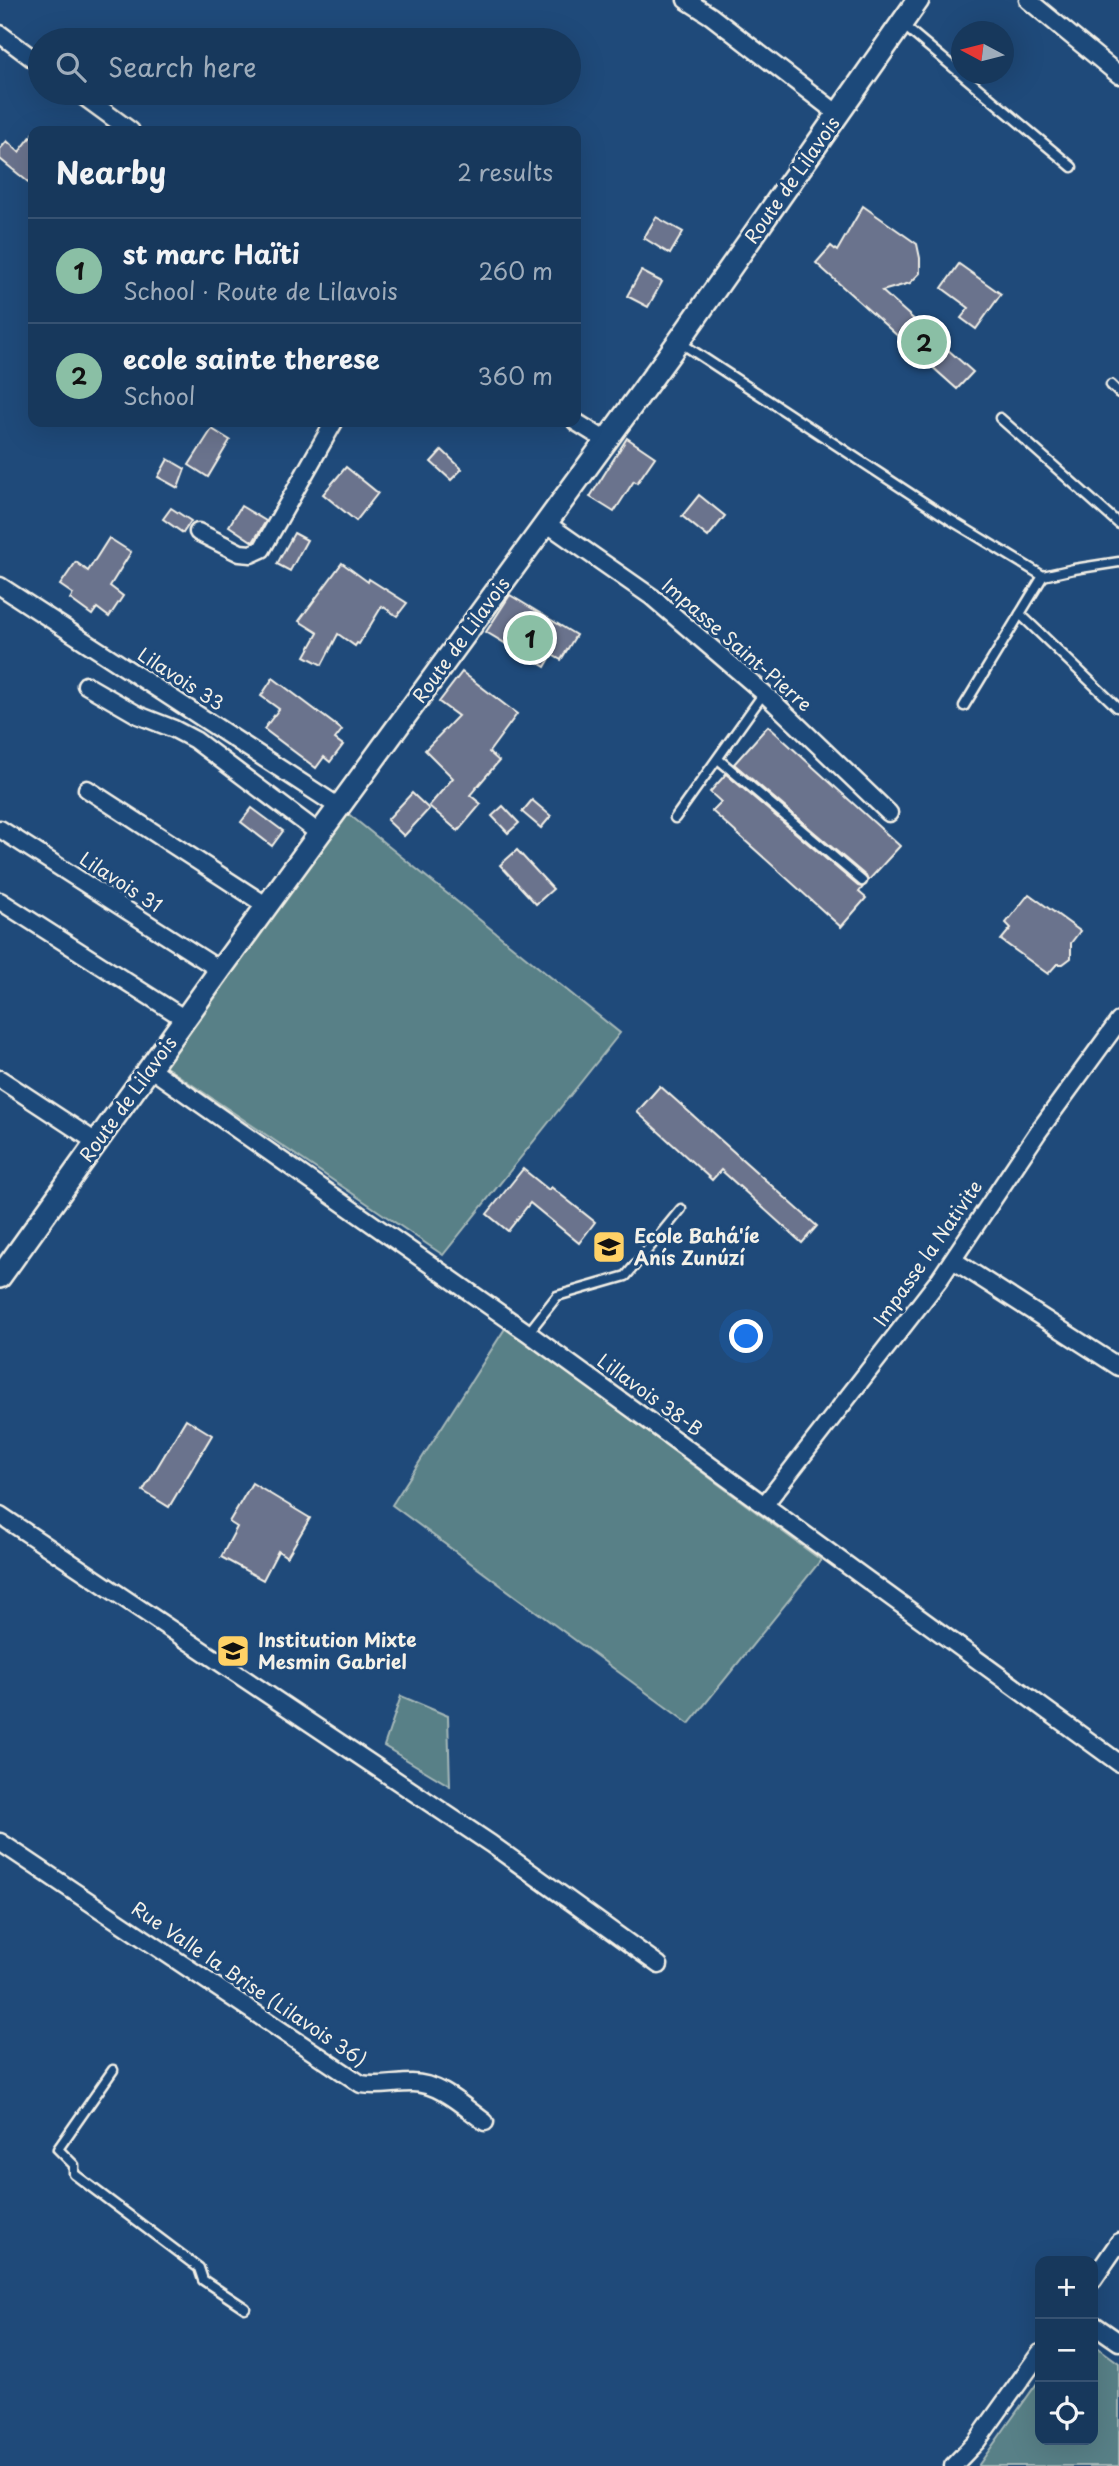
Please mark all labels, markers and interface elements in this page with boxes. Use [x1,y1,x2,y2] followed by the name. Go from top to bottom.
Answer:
[951,21,1014,84] north arrow
[28,28,581,105] search box
[108,47,257,86] text: Search here
[52,48,90,86] icon: search
[737,110,846,249] street label: Route de Lilavois
[56,149,166,194] text: Nearby
[457,154,553,189] text: 2 results
[123,234,300,273] text: st marc Haïti
[74,253,85,288] text: 1
[478,253,553,288] text: 260 m
[123,273,398,308] text: School · Route de Lilavois
[901,316,947,368] pin: 2
[123,339,380,378] text: ecole sainte therese
[71,358,87,393] text: 2
[478,358,553,393] text: 360 m
[123,378,195,413] text: School
[405,570,516,708] street label: Route de Lilavois
[656,571,819,717] street label: Impasse Saint-Pierre
[507,612,553,664] pin: 1
[133,640,230,717] street label: Lilavois 33
[75,844,168,918] street label: Lilavois 31
[72,1029,183,1167] street label: Route de Lilavois
[866,1174,988,1331] street label: Impasse la Nativite
[634,1221,760,1271] place label: Ecole Bahá'íe Anís Zunúzí
[590,1228,628,1266] school or university icon: Ecole Bahá'íe Anís Zunúzí
[729,1319,763,1353] your location
[592,1346,709,1442] street label: Lillavois 38-B
[258,1625,417,1675] place label: Institution Mixte Mesmin Gabriel
[214,1632,252,1670] school or university icon: Institution Mixte Mesmin Gabriel
[127,1894,373,2072] street label: Rue Valle la Brise (Lilavois 36)
[1035,2256,1098,2445] map controls
[1035,2256,1098,2319] button: +
[1035,2319,1098,2382] button: −
[1035,2382,1098,2445] button: locate

